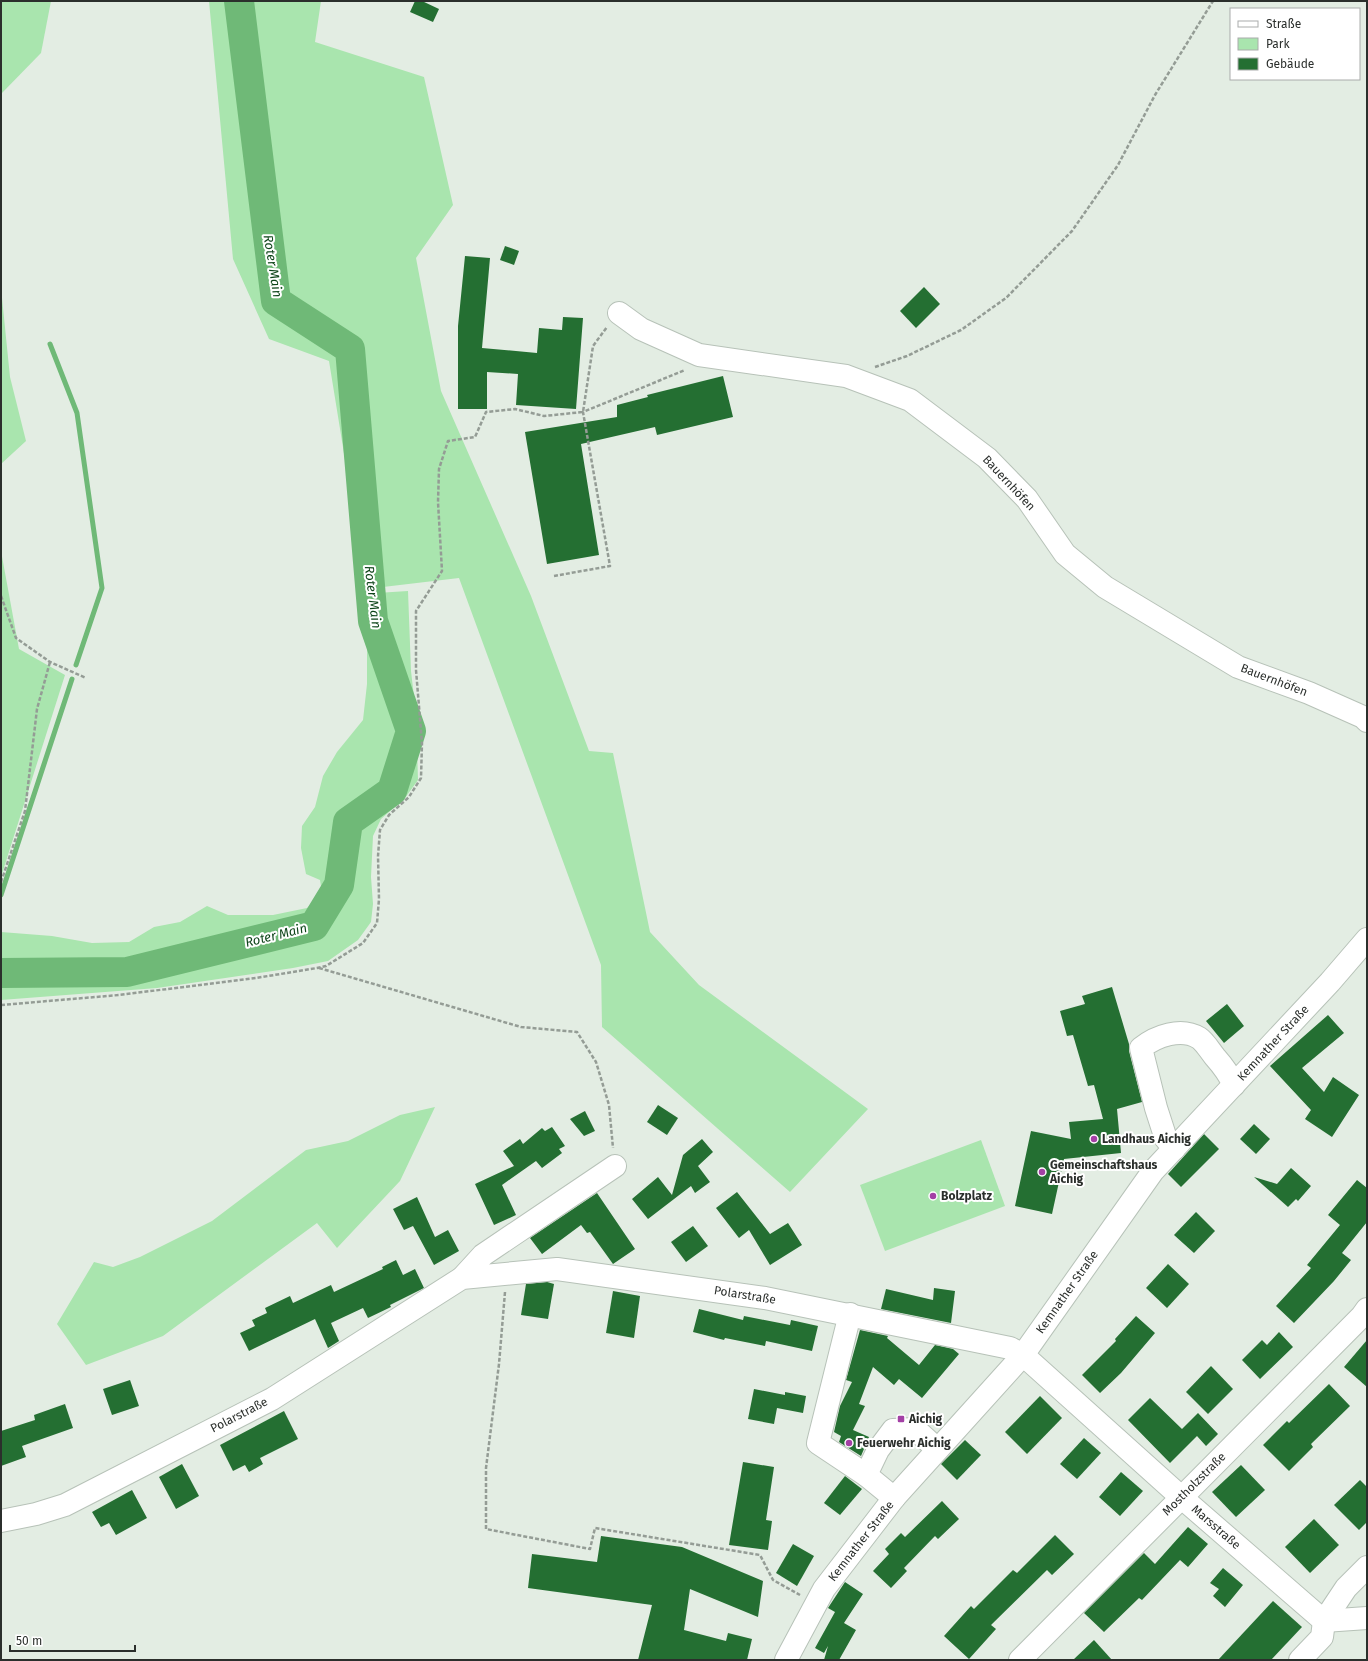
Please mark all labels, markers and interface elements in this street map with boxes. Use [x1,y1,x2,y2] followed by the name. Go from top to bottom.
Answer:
[1230,8,1360,80] legend
[1266,17,1301,31] text: Straße
[1266,37,1290,51] text: Park
[1266,57,1314,71] text: Gebäude
[261,234,285,298] water label: Roter Main
[980,452,1038,514] street label: Bauernhöfen
[362,565,384,629] water label: Roter Main
[1239,661,1309,699] street label: Bauernhöfen
[244,920,308,950] water label: Roter Main
[1234,1002,1312,1084] street label: Kemnather Straße
[1102,1132,1191,1146] place label: Landhaus Aichig
[1089,1134,1099,1144] marker: Landhaus Aichig
[1049,1158,1158,1186] place label: Gemeinschaftshaus Aichig
[1037,1167,1047,1177] marker: Gemeinschaftshaus Aichig
[941,1189,992,1203] place label: Bolzplatz
[928,1191,938,1201] marker: Bolzplatz
[1033,1248,1101,1336] street label: Kemnather Straße
[713,1283,777,1307] street label: Polarstraße
[208,1395,270,1435] street label: Polarstraße
[908,1412,943,1426] place label: Aichig
[896,1414,906,1424] marker: Aichig
[857,1436,951,1450] place label: Feuerwehr Aichig
[844,1438,854,1448] marker: Feuerwehr Aichig
[1160,1450,1228,1518] street label: Mostholzstraße
[825,1498,897,1584] street label: Kemnather Straße
[1189,1502,1243,1552] street label: Marsstraße
[10,1627,135,1653] scale bar
[16,1634,42,1648] text: 50 m

